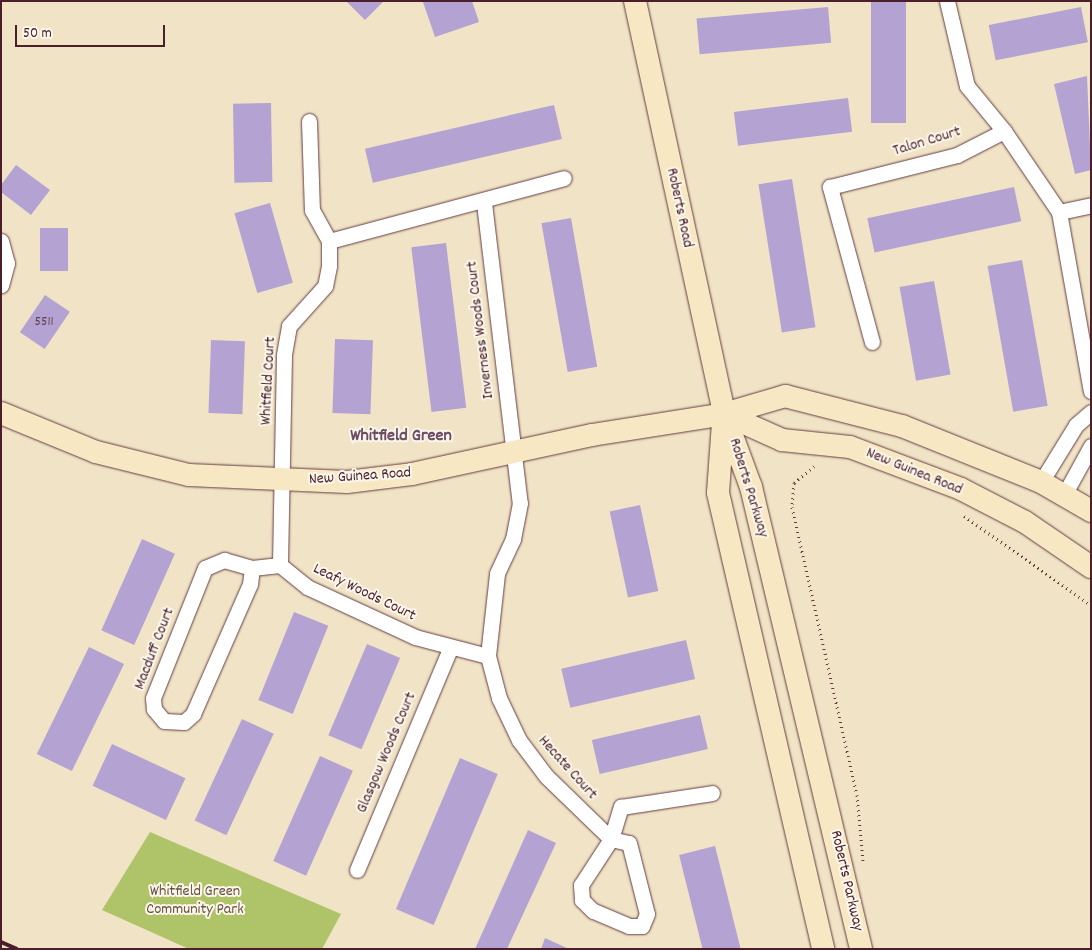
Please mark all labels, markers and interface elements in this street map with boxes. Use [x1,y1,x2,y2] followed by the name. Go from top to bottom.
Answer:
[18,15,168,47] scale bar
[23,23,52,45] text: 50 m
[891,123,963,161] street label: Talon Court
[661,166,697,250] street label: Roberts Road
[463,260,499,400] street label: Inverness Woods Court
[34,314,54,330] house number: 5511
[257,336,281,426] street label: Whitfield Court
[350,426,452,448] district label: Whitfield Green
[724,436,772,540] street label: Roberts Parkway
[863,444,965,500] street label: New Guinea Road
[308,464,412,490] street label: New Guinea Road
[309,560,419,626] street label: Leafy Woods Court
[131,605,179,693] street label: Macduff Court
[353,690,421,816] street label: Glasgow Woods Court
[533,732,601,804] street label: Hecate Court
[825,829,867,933] street label: Roberts Parkway
[146,882,244,920] park label: Whitfield Green Community Park

